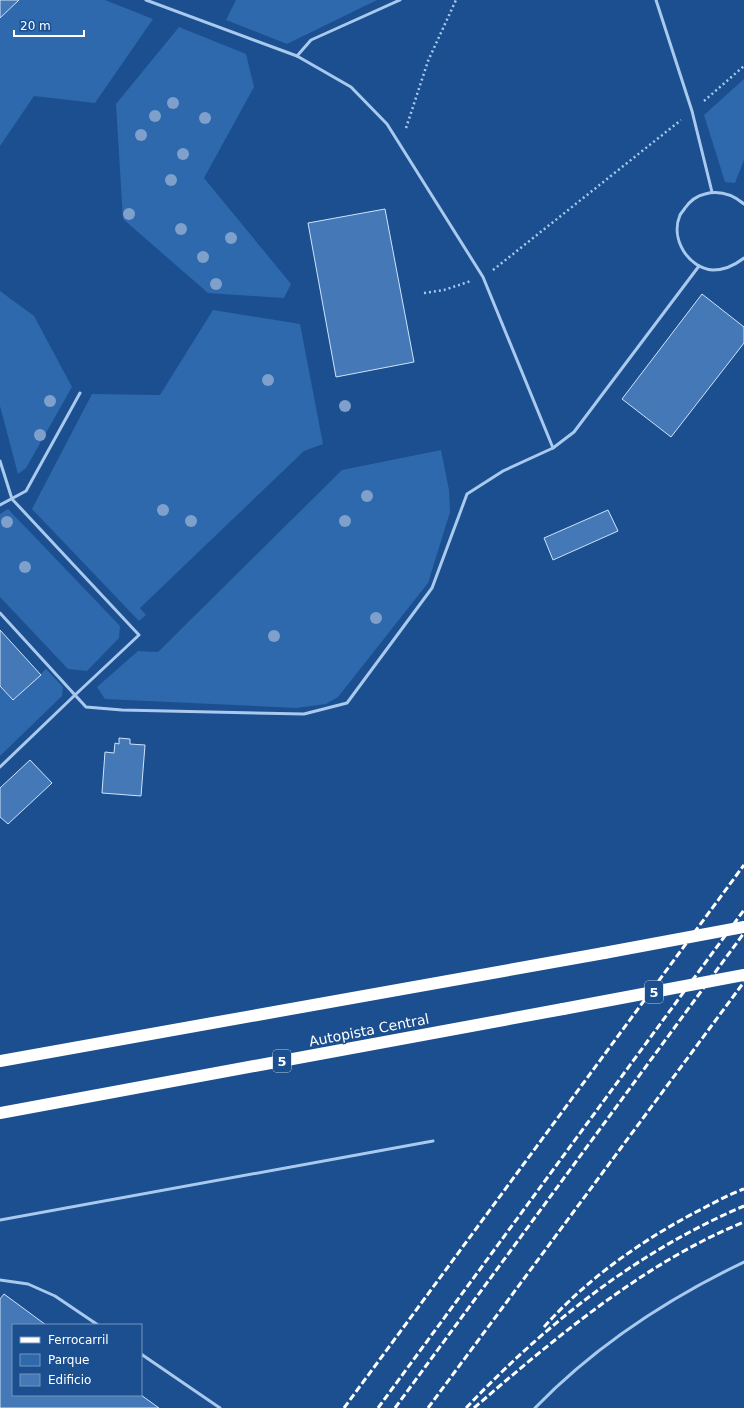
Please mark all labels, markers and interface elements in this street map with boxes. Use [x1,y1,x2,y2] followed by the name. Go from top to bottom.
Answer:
[14,12,84,38] scale bar
[20,19,51,33] text: 20 m
[645,981,663,1003] road number: 5
[308,1011,430,1049] street label: Autopista Central
[273,1050,291,1072] road number: 5
[12,1324,142,1396] legend
[48,1333,109,1347] text: Ferrocarril
[48,1353,89,1367] text: Parque
[48,1373,91,1387] text: Edificio

